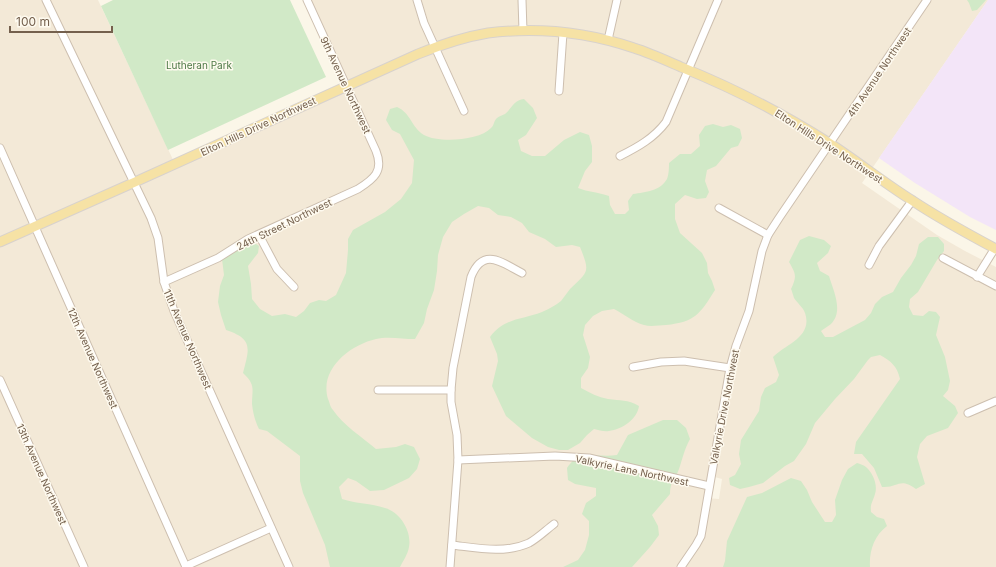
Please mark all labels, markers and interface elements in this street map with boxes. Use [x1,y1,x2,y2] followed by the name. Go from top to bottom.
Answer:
[10,8,112,34] scale bar
[16,14,50,29] text: 100 m
[845,24,914,119] street label: 4th Avenue Northwest
[318,35,374,136] street label: 9th Avenue Northwest
[166,59,233,71] park label: Lutheran Park
[198,94,318,158] street label: Elton Hills Drive Northwest
[773,107,886,186] street label: Elton Hills Drive Northwest
[234,195,334,252] street label: 24th Street Northwest
[162,287,215,391] street label: 11th Avenue Northwest
[65,306,121,411] street label: 12th Avenue Northwest
[707,348,741,466] street label: Valkyrie Drive Northwest
[14,422,70,527] street label: 13th Avenue Northwest
[574,452,690,488] street label: Valkyrie Lane Northwest

